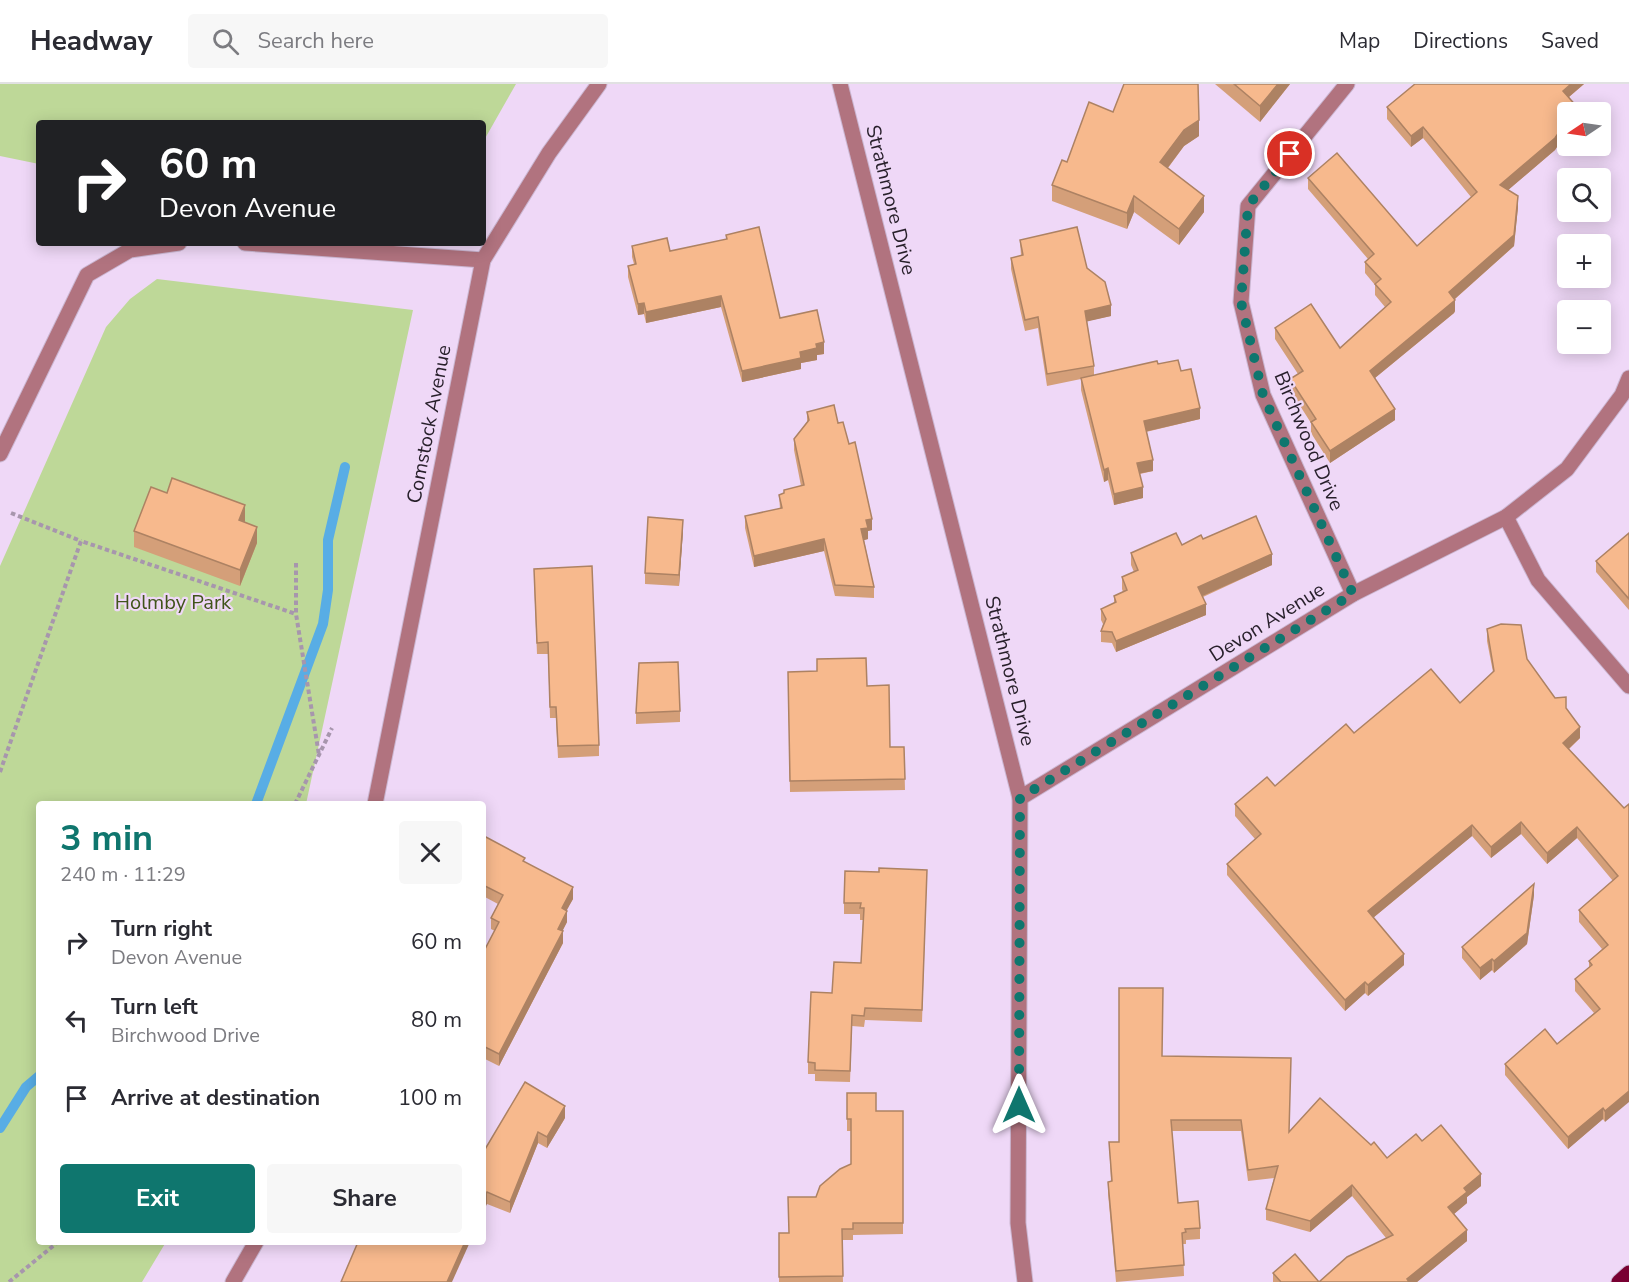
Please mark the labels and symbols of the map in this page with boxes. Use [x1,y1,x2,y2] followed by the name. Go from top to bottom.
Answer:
[1557,102,1611,156] north arrow
[859,122,923,278] street label: Strathmore Drive
[1264,128,1315,179] pin
[400,342,458,506] street label: Comstock Avenue
[1267,367,1351,515] street label: Birchwood Drive
[1204,576,1330,668] street label: Devon Avenue
[115,589,232,616] park label: Holmby Park
[978,593,1042,749] street label: Strathmore Drive
[987,1073,1051,1137] position arrow

